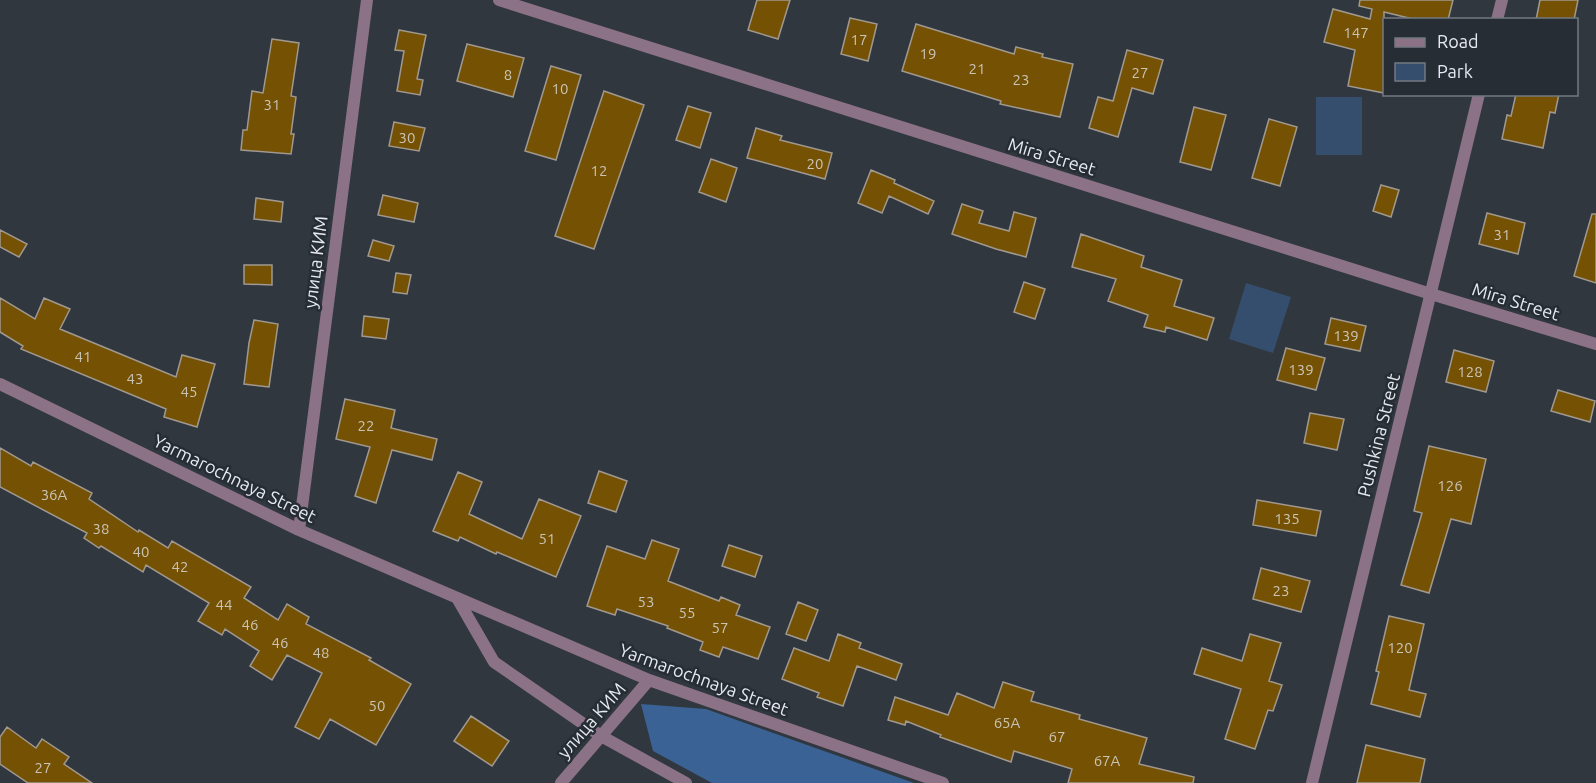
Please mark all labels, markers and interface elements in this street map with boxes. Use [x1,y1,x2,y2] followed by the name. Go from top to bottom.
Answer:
[1383,18,1578,96] legend
[1343,24,1369,41] house number: 147
[851,31,867,48] house number: 17
[1437,31,1479,51] text: Road
[920,45,936,62] house number: 19
[969,60,985,77] house number: 21
[1437,61,1473,81] text: Park
[1132,64,1148,81] house number: 27
[504,66,512,83] house number: 8
[1013,71,1029,88] house number: 23
[552,80,568,97] house number: 10
[264,96,280,113] house number: 31
[399,129,415,146] house number: 30
[1006,133,1098,179] street label: Mira Street
[807,155,823,172] house number: 20
[591,162,607,179] house number: 12
[299,215,331,309] street label: улица КИМ
[1494,226,1510,243] house number: 31
[1470,278,1562,324] street label: Mira Street
[1333,327,1359,344] house number: 139
[75,348,91,365] house number: 41
[1288,361,1314,378] house number: 139
[1457,363,1483,380] house number: 128
[127,370,143,387] house number: 43
[1353,371,1403,499] street label: Pushkina Street
[181,383,197,400] house number: 45
[358,417,374,434] house number: 22
[150,430,320,526] street label: Yarmarochnaya Street
[1437,477,1463,494] house number: 126
[41,486,68,503] house number: 36А
[1274,510,1300,527] house number: 135
[93,520,109,537] house number: 38
[539,530,555,547] house number: 51
[133,543,149,560] house number: 40
[172,558,188,575] house number: 42
[1273,582,1289,599] house number: 23
[638,593,654,610] house number: 53
[216,596,232,613] house number: 44
[679,604,695,621] house number: 55
[242,616,258,633] house number: 46
[712,619,728,636] house number: 57
[272,634,288,651] house number: 46
[617,639,791,719] street label: Yarmarochnaya Street
[1387,639,1413,656] house number: 120
[313,644,329,661] house number: 48
[553,678,629,762] street label: улица КИМ
[369,697,385,714] house number: 50
[994,714,1021,731] house number: 65А
[1049,728,1065,745] house number: 67
[1094,752,1121,769] house number: 67А
[35,759,51,776] house number: 27

